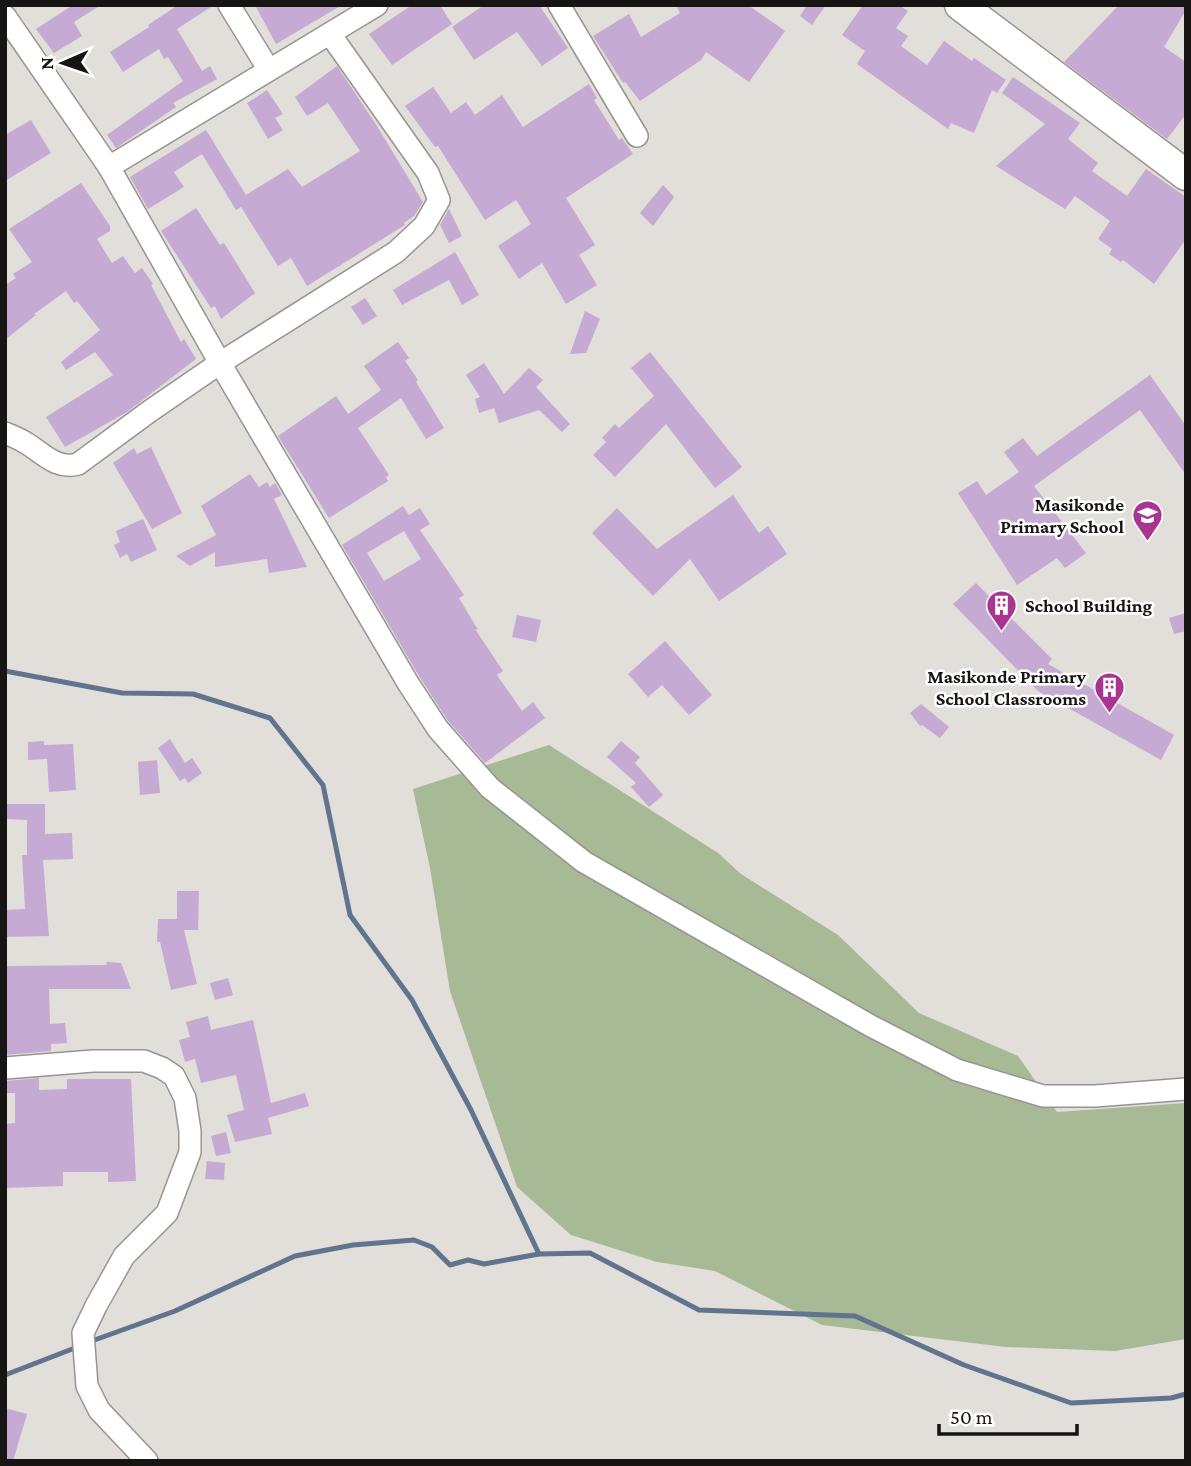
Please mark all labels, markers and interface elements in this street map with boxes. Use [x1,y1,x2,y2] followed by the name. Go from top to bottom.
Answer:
[28,28,98,98] north arrow
[36,57,57,70] text: N
[1000,494,1124,537] place label: Masikonde Primary School
[1130,498,1164,542] school or university icon: Masikonde Primary School
[985,588,1019,632] building icon: School Building
[1025,595,1153,616] place label: School Building
[927,666,1087,709] place label: Masikonde Primary School Classrooms
[1092,670,1126,714] building icon: Masikonde Primary School Classrooms
[939,1392,1077,1436] scale bar
[950,1405,993,1429] text: 50 m

